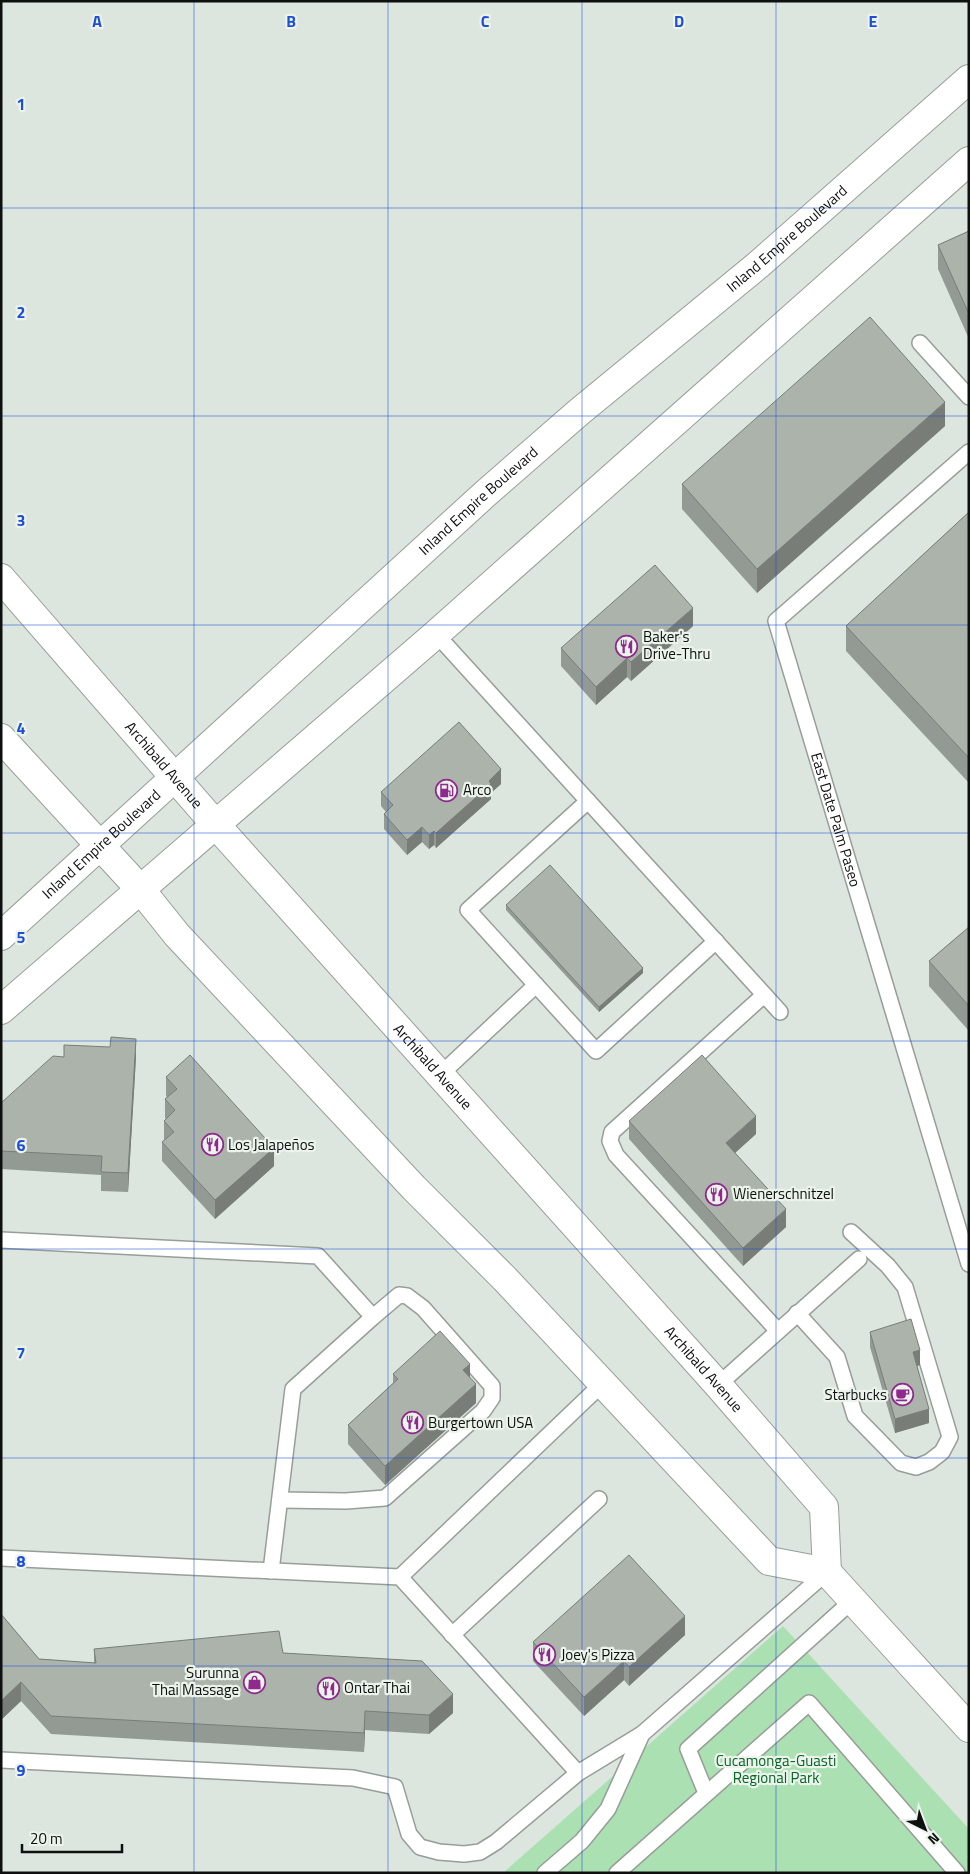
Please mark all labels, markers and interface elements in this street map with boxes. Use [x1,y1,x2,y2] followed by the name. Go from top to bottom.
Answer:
[92,9,102,33] text: A
[286,9,296,33] text: B
[481,9,490,33] text: C
[674,9,684,33] text: D
[869,9,878,33] text: E
[17,92,25,116] text: 1
[721,179,852,297] street label: Inland Empire Boulevard
[17,300,25,324] text: 2
[413,441,543,560] street label: Inland Empire Boulevard
[17,508,25,532] text: 3
[643,625,711,665] place label: Baker's Drive-Thru
[615,634,639,658] restaurant icon: Baker's Drive-Thru
[17,716,26,740] text: 4
[120,716,209,813] street label: Archibald Avenue
[805,750,867,890] street label: East Date Palm Paseo
[435,778,459,802] fuel station icon: Arco
[463,778,491,801] place label: Arco
[37,784,166,904] street label: Inland Empire Boulevard
[17,925,26,949] text: 5
[388,1018,478,1115] street label: Archibald Avenue
[17,1133,26,1157] text: 6
[200,1133,224,1157] restaurant icon: Los Jalapeños
[228,1133,315,1156] place label: Los Jalapeños
[705,1182,729,1206] restaurant icon: Wienerschnitzel
[733,1182,834,1205] place label: Wienerschnitzel
[659,1320,749,1417] street label: Archibald Avenue
[17,1341,25,1365] text: 7
[824,1383,887,1406] place label: Starbucks
[891,1383,915,1407] cafe icon: Starbucks
[400,1411,424,1435] restaurant icon: Burgertown USA
[428,1411,533,1434] place label: Burgertown USA
[17,1549,26,1573] text: 8
[533,1643,557,1667] restaurant icon: Joey's Pizza
[561,1643,635,1666] place label: Joey's Pizza
[152,1661,239,1701] place label: Surunna Thai Massage
[243,1670,267,1694] shop icon: Surunna Thai Massage
[316,1676,340,1700] restaurant icon: Ontar Thai
[344,1676,410,1699] place label: Ontar Thai
[716,1749,836,1789] park label: Cucamonga-Guasti Regional Park
[17,1758,26,1782] text: 9
[900,1804,950,1854] north arrow
[22,1822,122,1854] scale bar
[30,1827,63,1850] text: 20 m
[923,1828,945,1850] text: N

